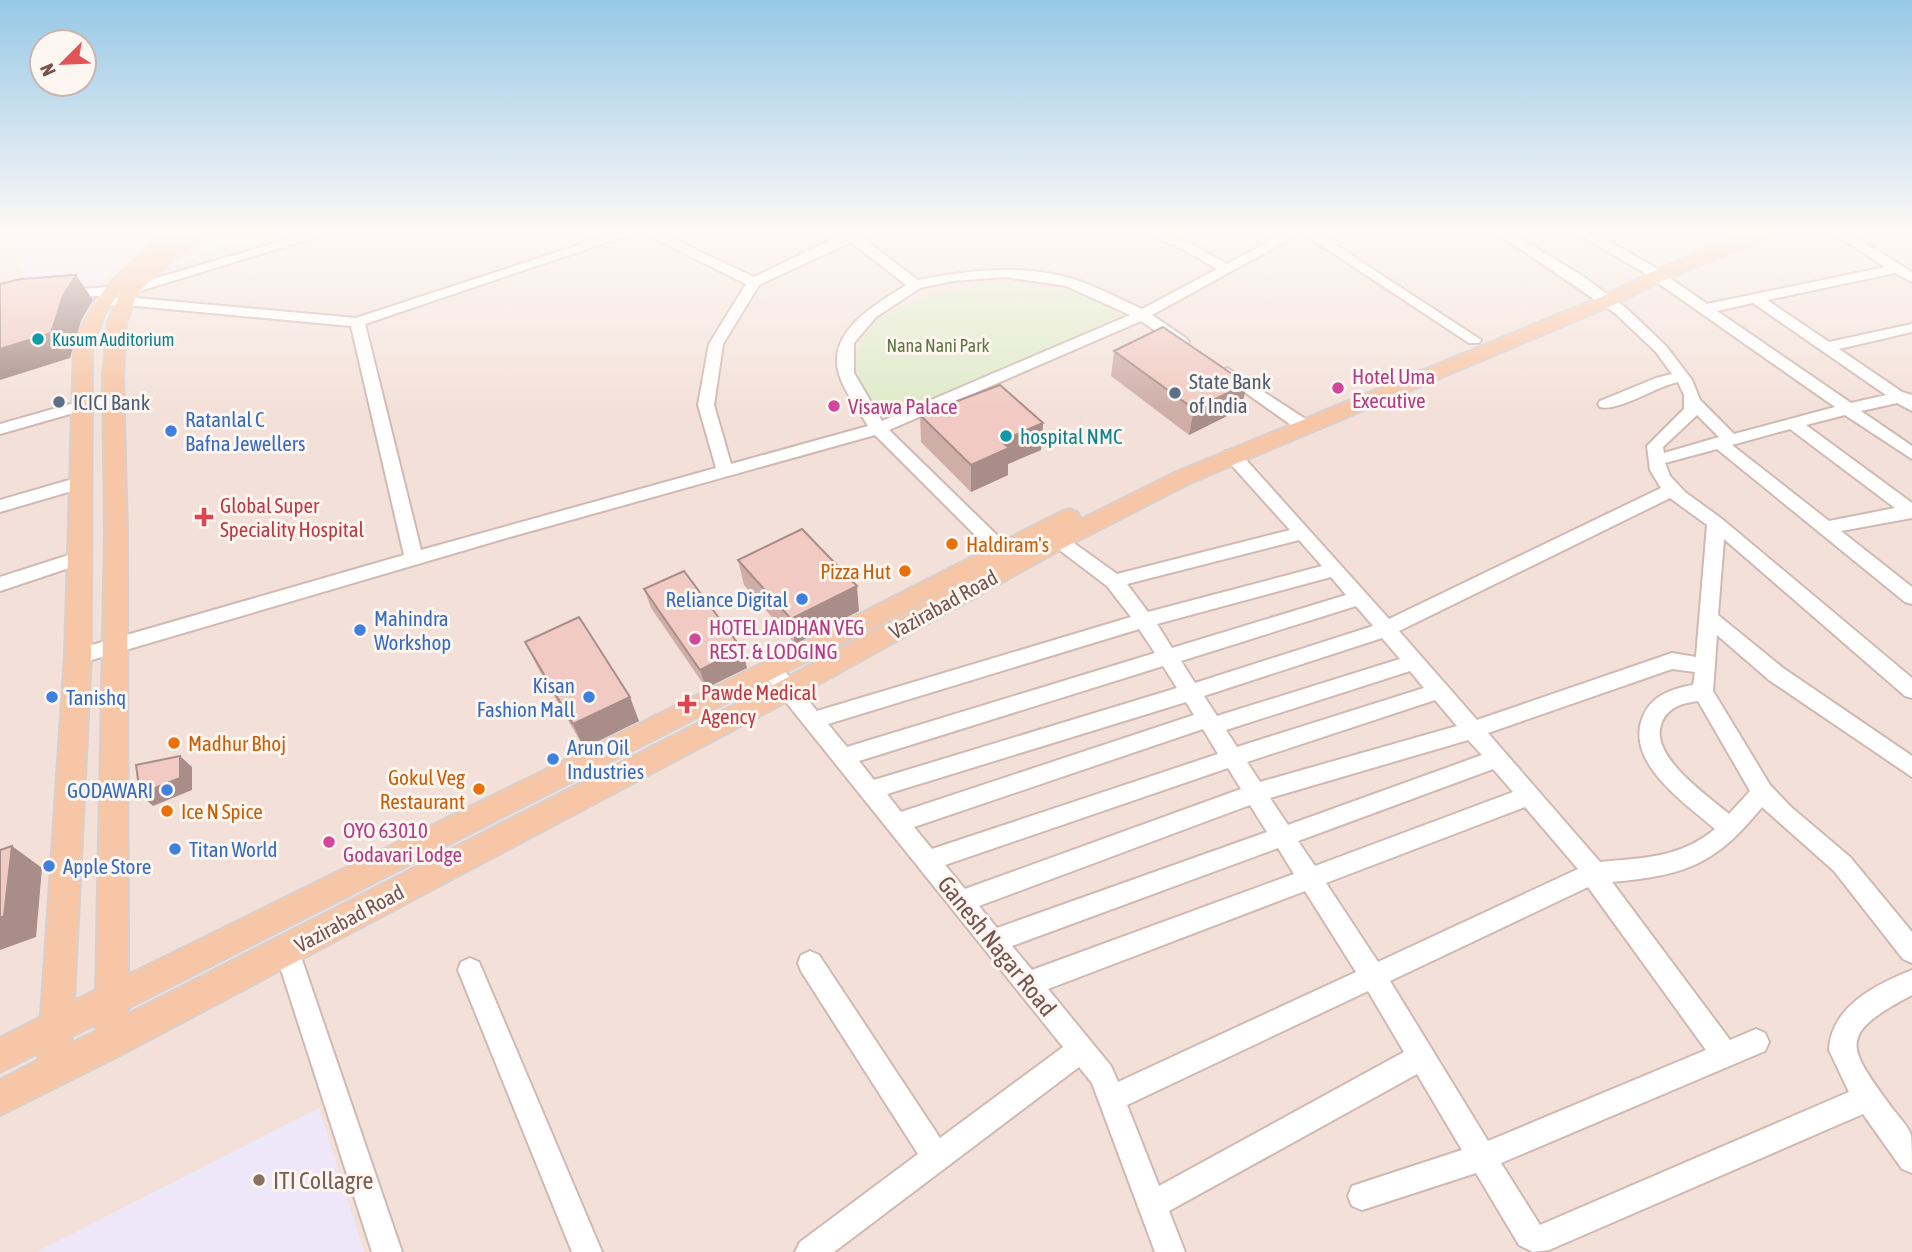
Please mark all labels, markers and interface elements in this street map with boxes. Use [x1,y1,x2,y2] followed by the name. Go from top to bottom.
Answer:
[28,28,98,98] north arrow
[35,60,60,80] text: N
[52,329,175,350] place label: Kusum Auditorium
[30,331,46,347] marker: Kusum Auditorium
[887,335,990,356] park label: Nana Nani Park
[1352,364,1435,412] place label: Hotel Uma Executive
[1189,369,1271,417] place label: State Bank of India
[1330,380,1346,396] marker: Hotel Uma Executive
[1167,385,1183,401] marker: State Bank of India
[73,390,150,414] place label: ICICI Bank
[51,394,67,410] marker: ICICI Bank
[848,394,958,418] place label: Visawa Palace
[826,398,842,414] marker: Visawa Palace
[185,407,305,455] place label: Ratanlal C Bafna Jewellers
[163,423,179,439] marker: Ratanlal C Bafna Jewellers
[1020,424,1123,448] place label: hospital NMC
[998,428,1014,444] marker: hospital NMC
[220,493,365,541] place label: Global Super Speciality Hospital
[194,507,214,527] marker: Global Super Speciality Hospital
[966,532,1049,556] place label: Haldiram's
[944,536,960,552] marker: Haldiram's
[820,559,891,583] place label: Pizza Hut
[897,563,913,579] marker: Pizza Hut
[885,564,1001,644] street label: Vazirabad Road
[666,587,788,611] place label: Reliance Digital
[794,591,810,607] marker: Reliance Digital
[374,606,451,654] place label: Mahindra Workshop
[709,615,864,663] place label: HOTEL JAIDHAN VEG REST. & LODGING
[352,622,368,638] marker: Mahindra Workshop
[687,631,703,647] marker: HOTEL JAIDHAN VEG REST. & LODGING
[477,673,575,721] place label: Kisan Fashion Mall
[701,680,817,728] place label: Pawde Medical Agency
[66,685,126,709] place label: Tanishq
[44,689,60,705] marker: Tanishq
[581,689,597,705] marker: Kisan Fashion Mall
[679,696,695,712] marker: Pawde Medical Agency
[188,731,286,755] place label: Madhur Bhoj
[166,735,182,751] marker: Madhur Bhoj
[567,735,644,783] place label: Arun Oil Industries
[545,751,561,767] marker: Arun Oil Industries
[380,765,465,813] place label: Gokul Veg Restaurant
[67,778,153,802] place label: GODAWARI
[471,781,487,797] marker: Gokul Veg Restaurant
[159,782,175,798] marker: GODAWARI
[181,799,263,823] place label: Ice N Spice
[159,803,175,819] marker: Ice N Spice
[343,818,462,866] place label: OYO 63010 Godavari Lodge
[321,834,337,850] marker: OYO 63010 Godavari Lodge
[189,837,277,861] place label: Titan World
[167,841,183,857] marker: Titan World
[63,854,151,878] place label: Apple Store
[41,858,57,874] marker: Apple Store
[932,871,1062,1021] street label: Ganesh Nagar Road
[290,879,408,957] street label: Vazirabad Road
[273,1167,373,1194] place label: ITI Collagre
[251,1172,267,1188] marker: ITI Collagre

